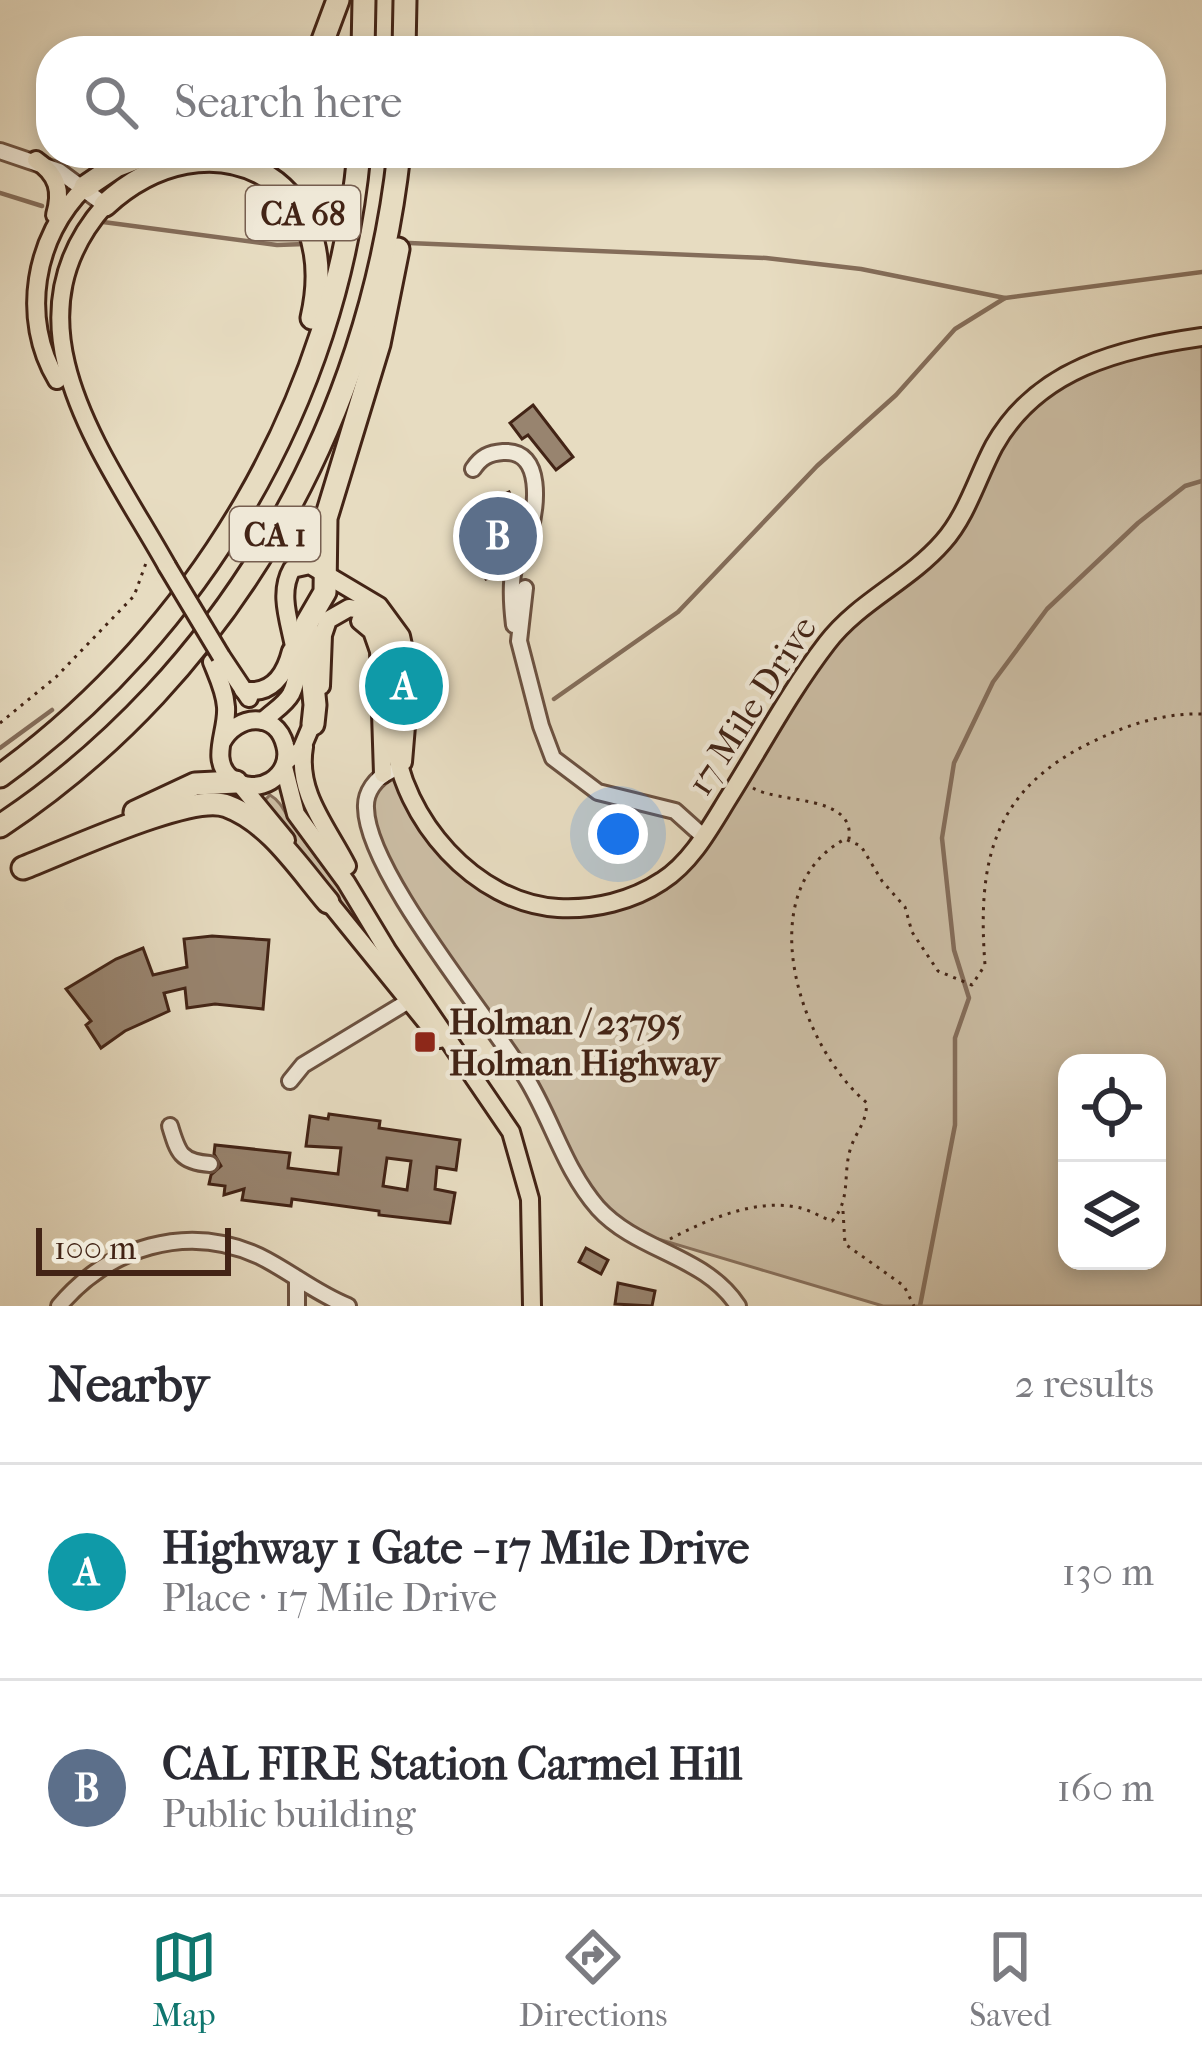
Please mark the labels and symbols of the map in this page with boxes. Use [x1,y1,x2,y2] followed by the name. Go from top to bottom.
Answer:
[246,186,360,240] road number: CA 68
[459,491,537,581] pin: B
[230,507,320,561] road number: CA 1
[678,608,825,803] street label: 17 Mile Drive
[365,641,443,731] pin: A
[588,804,648,864] your location
[449,1001,721,1084] place label: Holman / 23795 Holman Highway
[412,1029,438,1055] marker: Holman / 23795 Holman Highway
[36,1222,231,1275] scale bar

